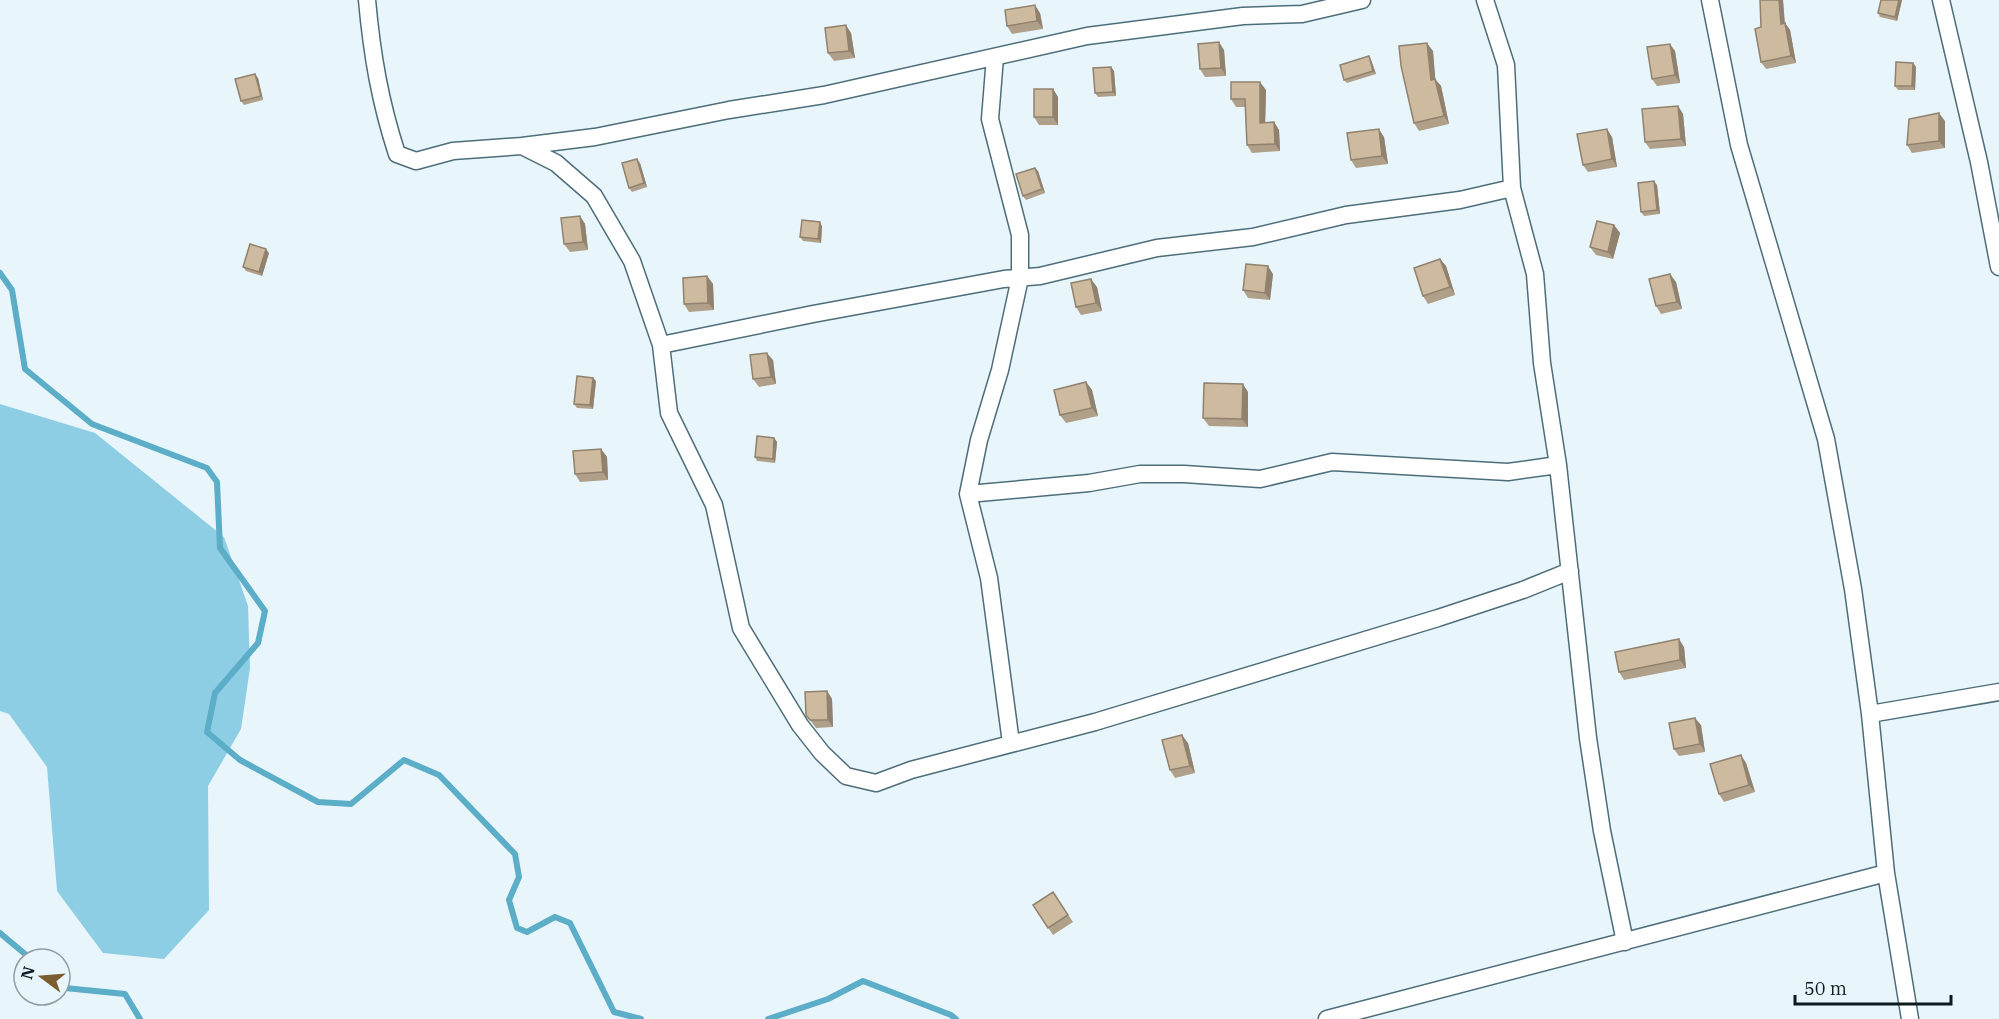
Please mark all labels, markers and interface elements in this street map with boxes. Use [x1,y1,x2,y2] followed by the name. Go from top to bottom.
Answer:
[12,947,72,1007] north arrow
[16,964,39,982] text: N
[1795,968,1951,1006] scale bar
[1804,977,1847,1000] text: 50 m

